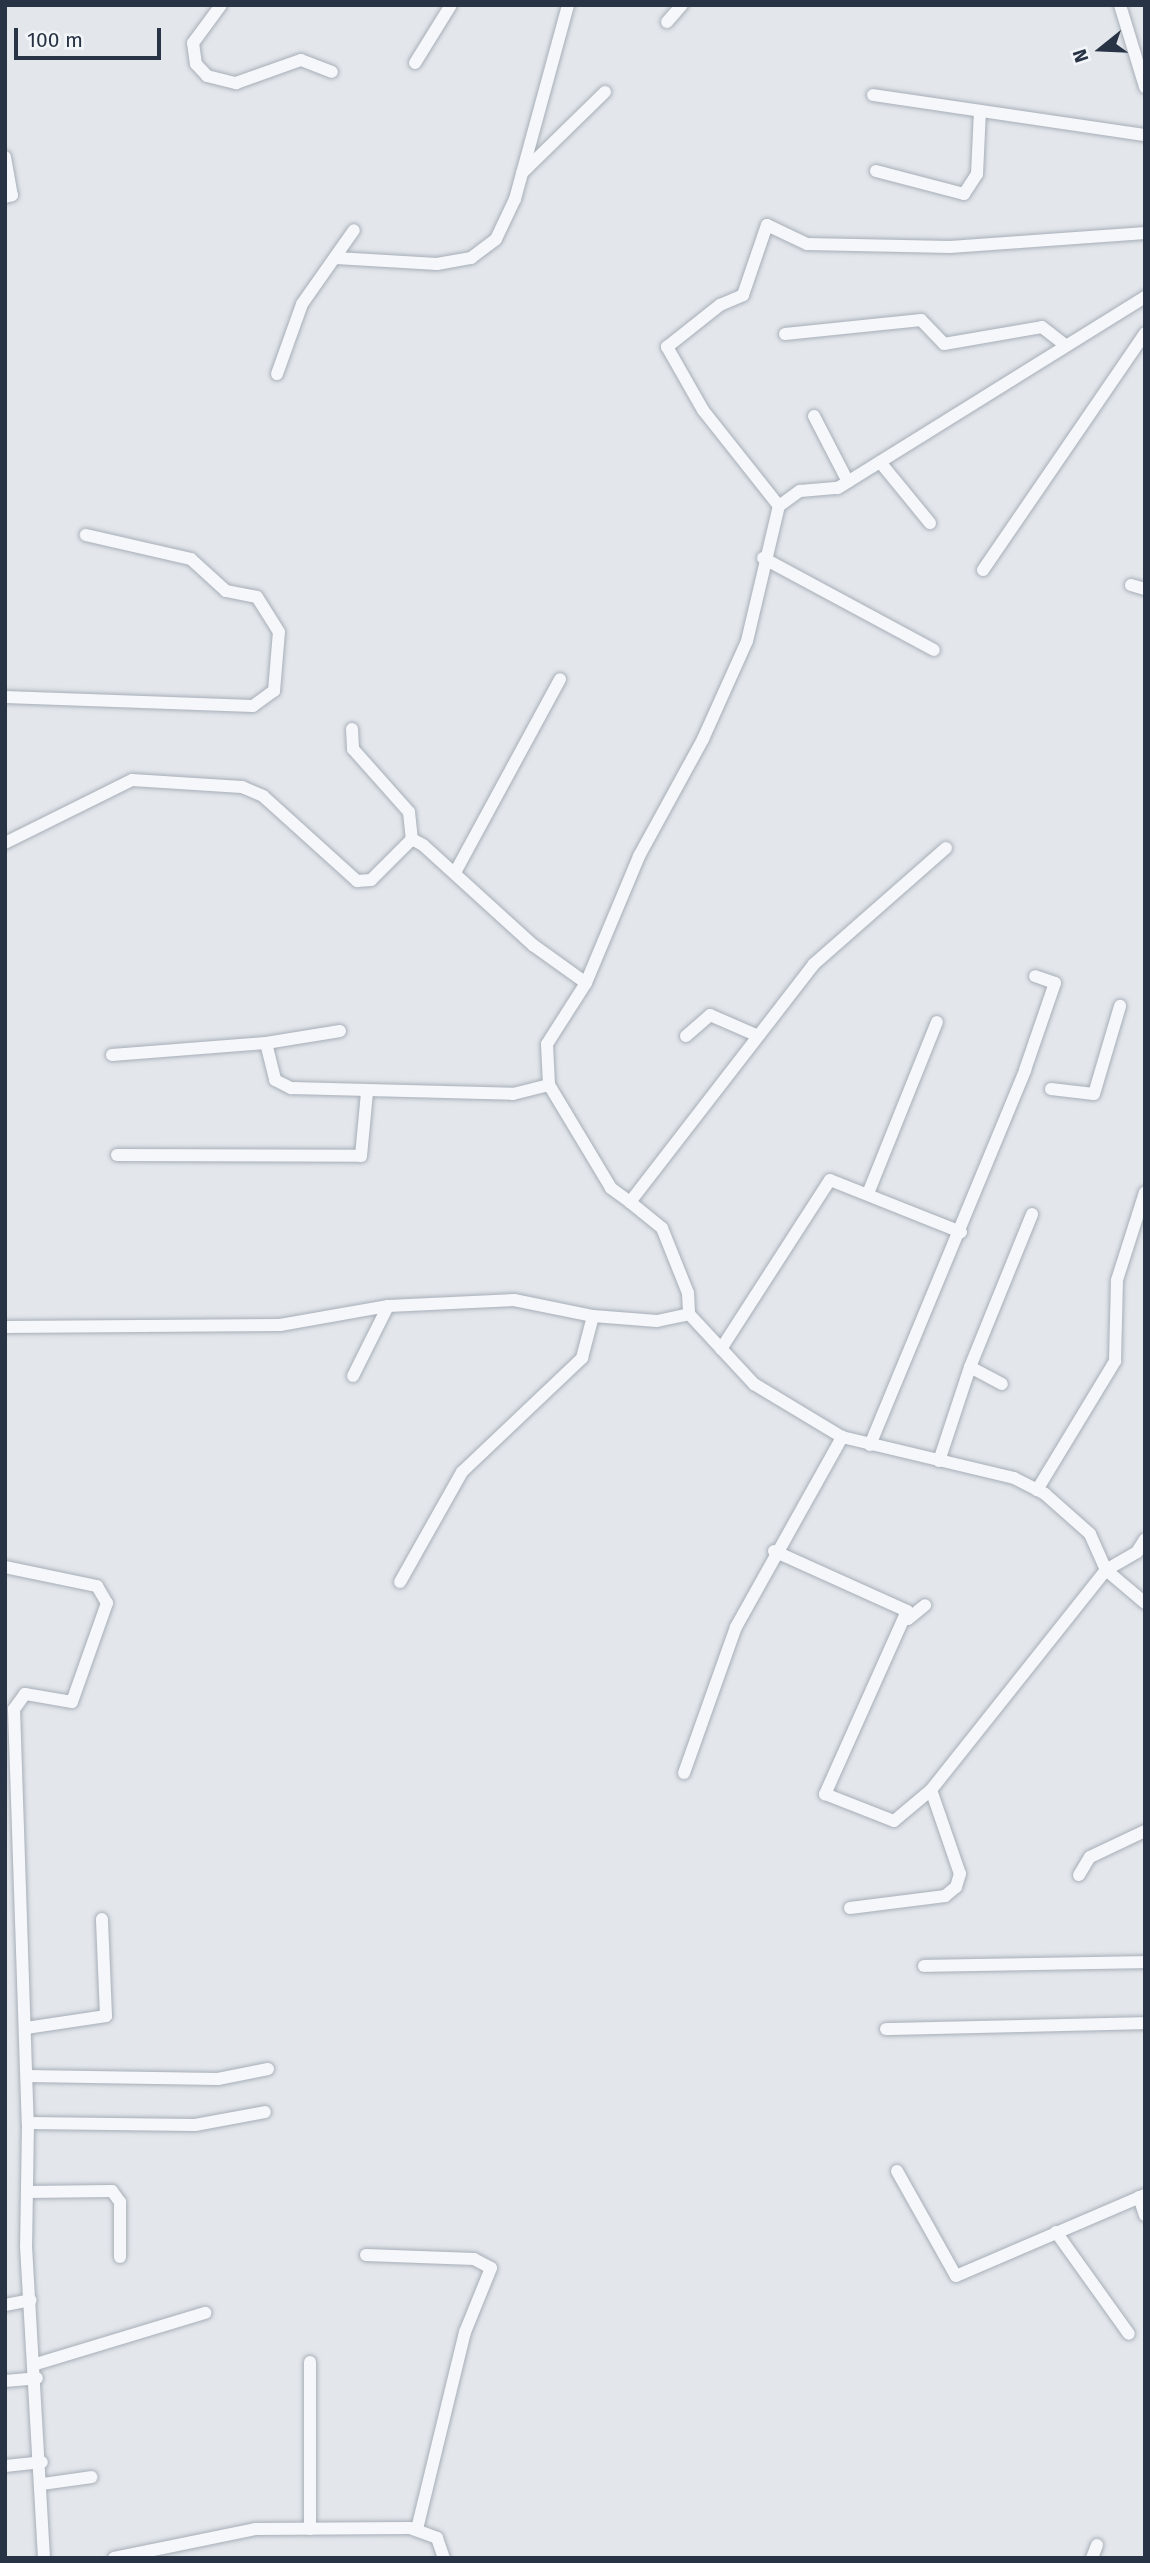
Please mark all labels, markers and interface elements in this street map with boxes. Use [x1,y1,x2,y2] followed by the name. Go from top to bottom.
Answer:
[18,14,164,58] scale bar
[1066,14,1136,84] north arrow
[27,27,83,53] text: 100 m
[1068,46,1093,65] text: N

